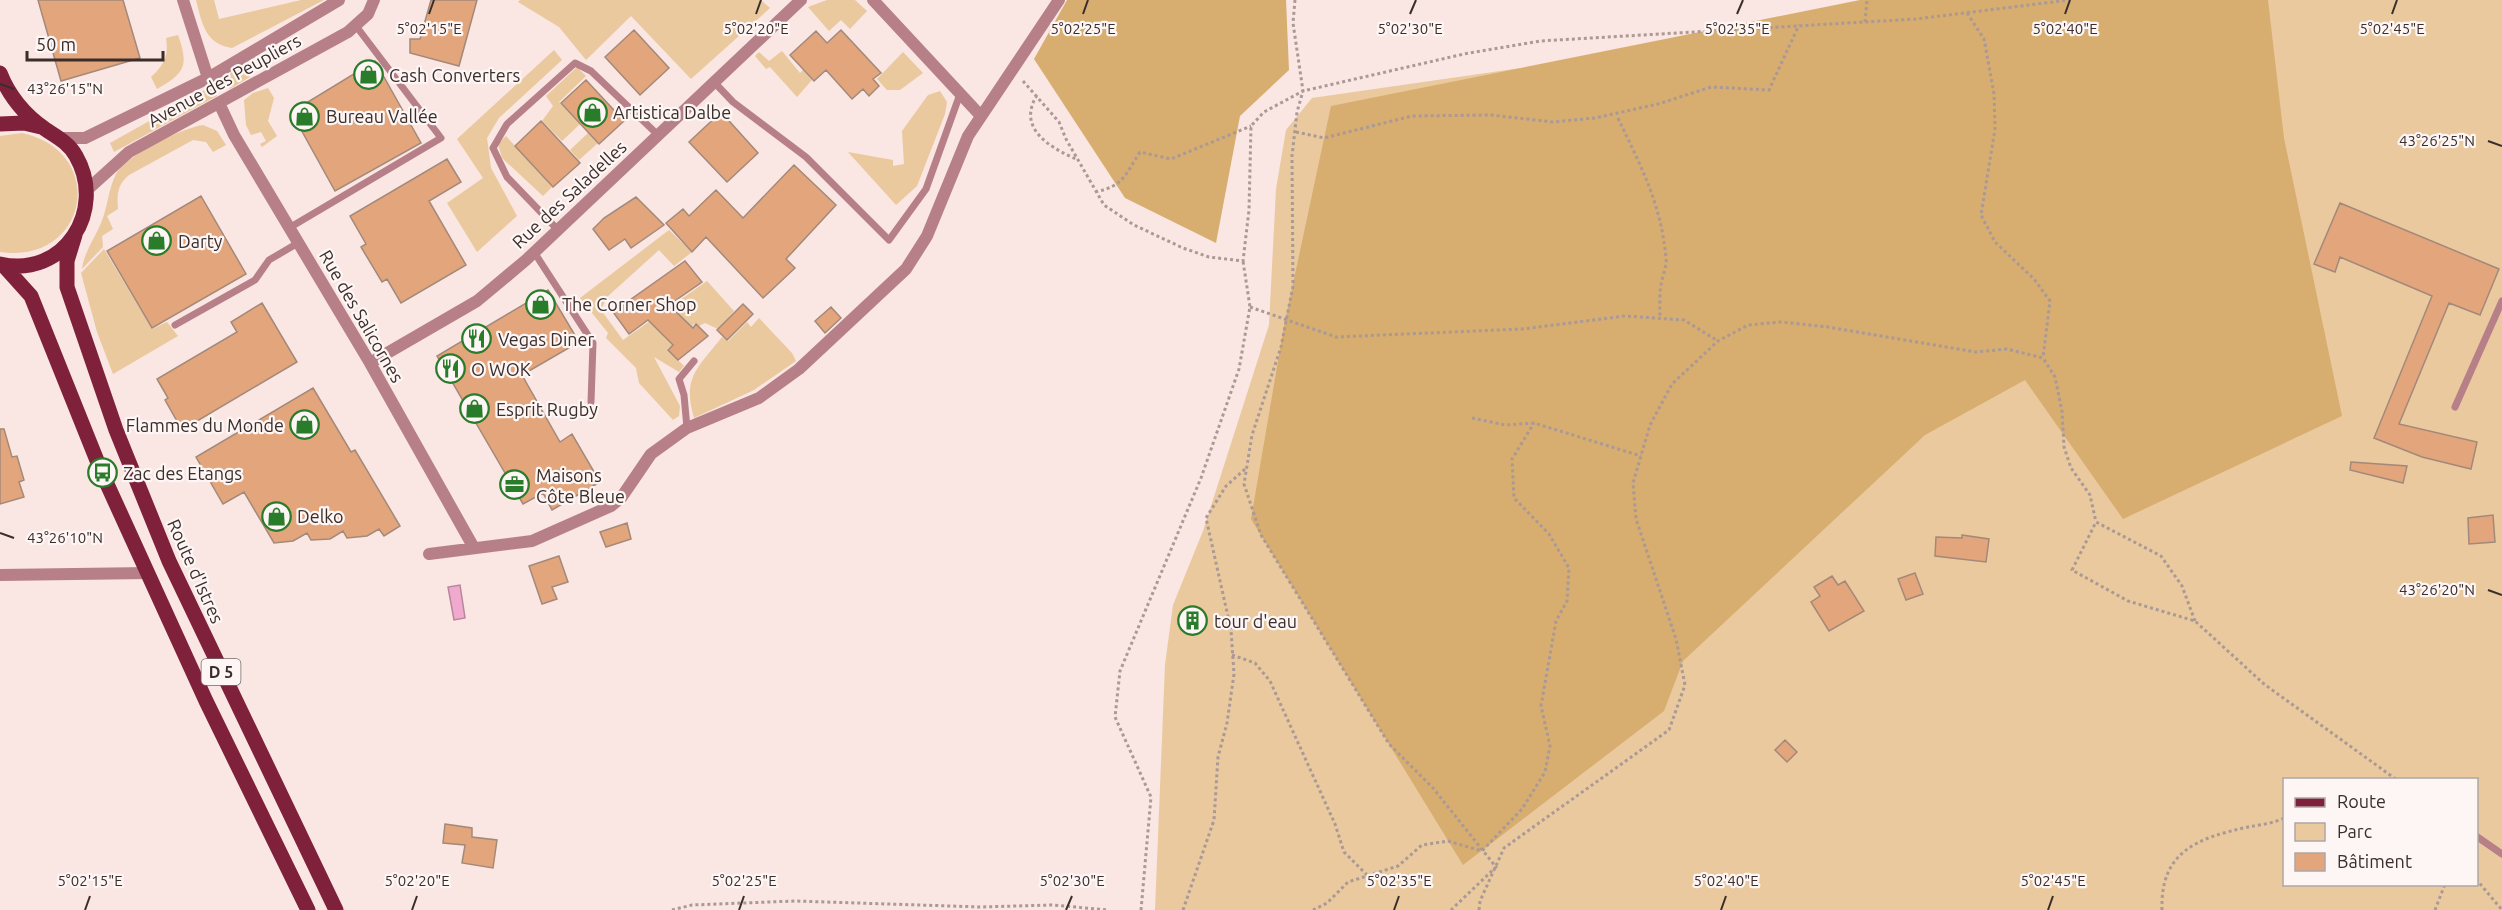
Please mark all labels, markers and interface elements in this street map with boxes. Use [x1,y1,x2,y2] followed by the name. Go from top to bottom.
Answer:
[396,20,462,37] text: 5°02'15"E
[723,20,789,37] text: 5°02'20"E
[1050,20,1116,37] text: 5°02'25"E
[1377,20,1443,37] text: 5°02'30"E
[1704,20,1770,37] text: 5°02'35"E
[2032,20,2098,37] text: 5°02'40"E
[2359,20,2425,37] text: 5°02'45"E
[27,24,164,62] scale bar
[144,29,304,130] street label: Avenue des Peupliers
[36,34,76,54] text: 50 m
[352,59,384,91] shop icon: Cash Converters
[389,65,521,85] place label: Cash Converters
[27,80,103,97] text: 43°26'15"N
[576,96,608,128] shop icon: Artistica Dalbe
[289,100,321,132] shop icon: Bureau Vallée
[613,102,731,122] place label: Artistica Dalbe
[326,106,438,126] place label: Bureau Vallée
[2399,132,2475,149] text: 43°26'25"N
[508,136,630,252] street label: Rue des Saladelles
[141,225,173,257] shop icon: Darty
[178,231,223,251] place label: Darty
[316,246,408,386] street label: Rue des Salicornes
[525,288,557,320] shop icon: The Corner Shop
[562,294,697,314] place label: The Corner Shop
[461,323,493,355] restaurant icon: Vegas Diner
[498,329,595,349] place label: Vegas Diner
[434,353,466,385] restaurant icon: O WOK
[471,359,531,379] place label: O WOK
[459,393,491,425] shop icon: Esprit Rugby
[496,399,598,419] place label: Esprit Rugby
[289,409,321,441] shop icon: Flammes du Monde
[126,415,284,435] place label: Flammes du Monde
[86,457,118,489] bus stop icon: Zac des Etangs
[123,463,242,483] place label: Zac des Etangs
[536,465,625,506] place label: Maisons Côte Bleue
[499,469,531,501] office icon: Maisons Côte Bleue
[260,500,292,532] shop icon: Delko
[297,506,344,526] place label: Delko
[164,516,228,626] street label: Route d'Istres
[27,529,103,546] text: 43°26'10"N
[2399,581,2475,598] text: 43°26'20"N
[1177,605,1209,637] building icon: tour d'eau
[1214,611,1297,631] place label: tour d'eau
[202,659,240,685] road number: D 5
[2283,778,2478,886] legend
[2337,791,2386,811] text: Route
[2337,821,2372,841] text: Parc
[2337,851,2412,871] text: Bâtiment
[57,872,123,889] text: 5°02'15"E
[384,872,450,889] text: 5°02'20"E
[711,872,777,889] text: 5°02'25"E
[1039,872,1105,889] text: 5°02'30"E
[1366,872,1432,889] text: 5°02'35"E
[1693,872,1759,889] text: 5°02'40"E
[2020,872,2086,889] text: 5°02'45"E

